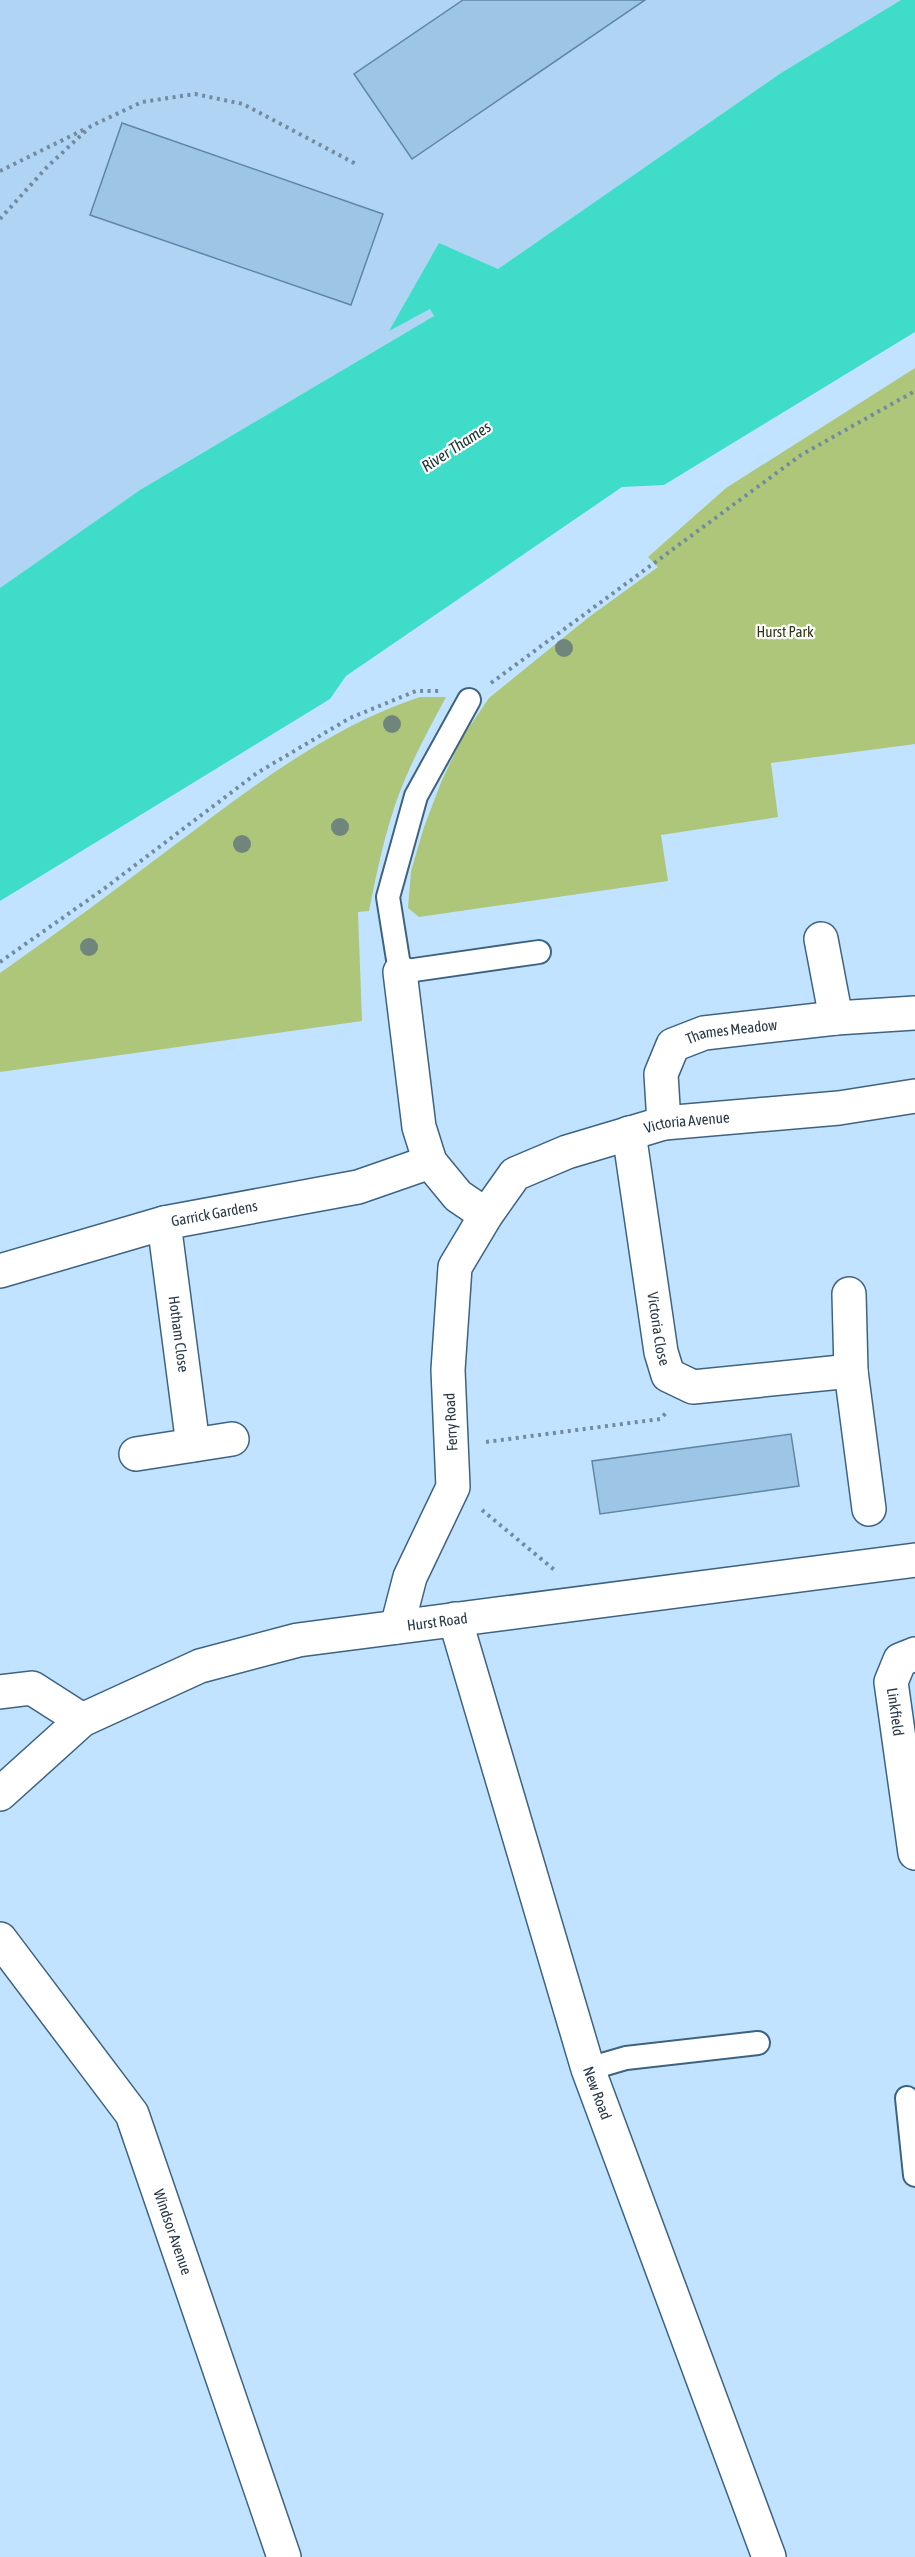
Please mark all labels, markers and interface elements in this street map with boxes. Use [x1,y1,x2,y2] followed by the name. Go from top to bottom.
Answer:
[418,417,494,475] water label: River Thames
[756,623,814,640] park label: Hurst Park
[683,1016,778,1047] street label: Thames Meadow
[642,1108,730,1136] street label: Victoria Avenue
[170,1197,259,1230] street label: Garrick Gardens
[644,1291,674,1368] street label: Victoria Close
[166,1295,192,1373] street label: Hotham Close
[440,1392,461,1452] street label: Ferry Road
[406,1609,468,1634] street label: Hurst Road
[884,1687,907,1737] street label: Linkfield
[580,2064,615,2122] street label: New Road
[150,2187,196,2277] street label: Windsor Avenue

